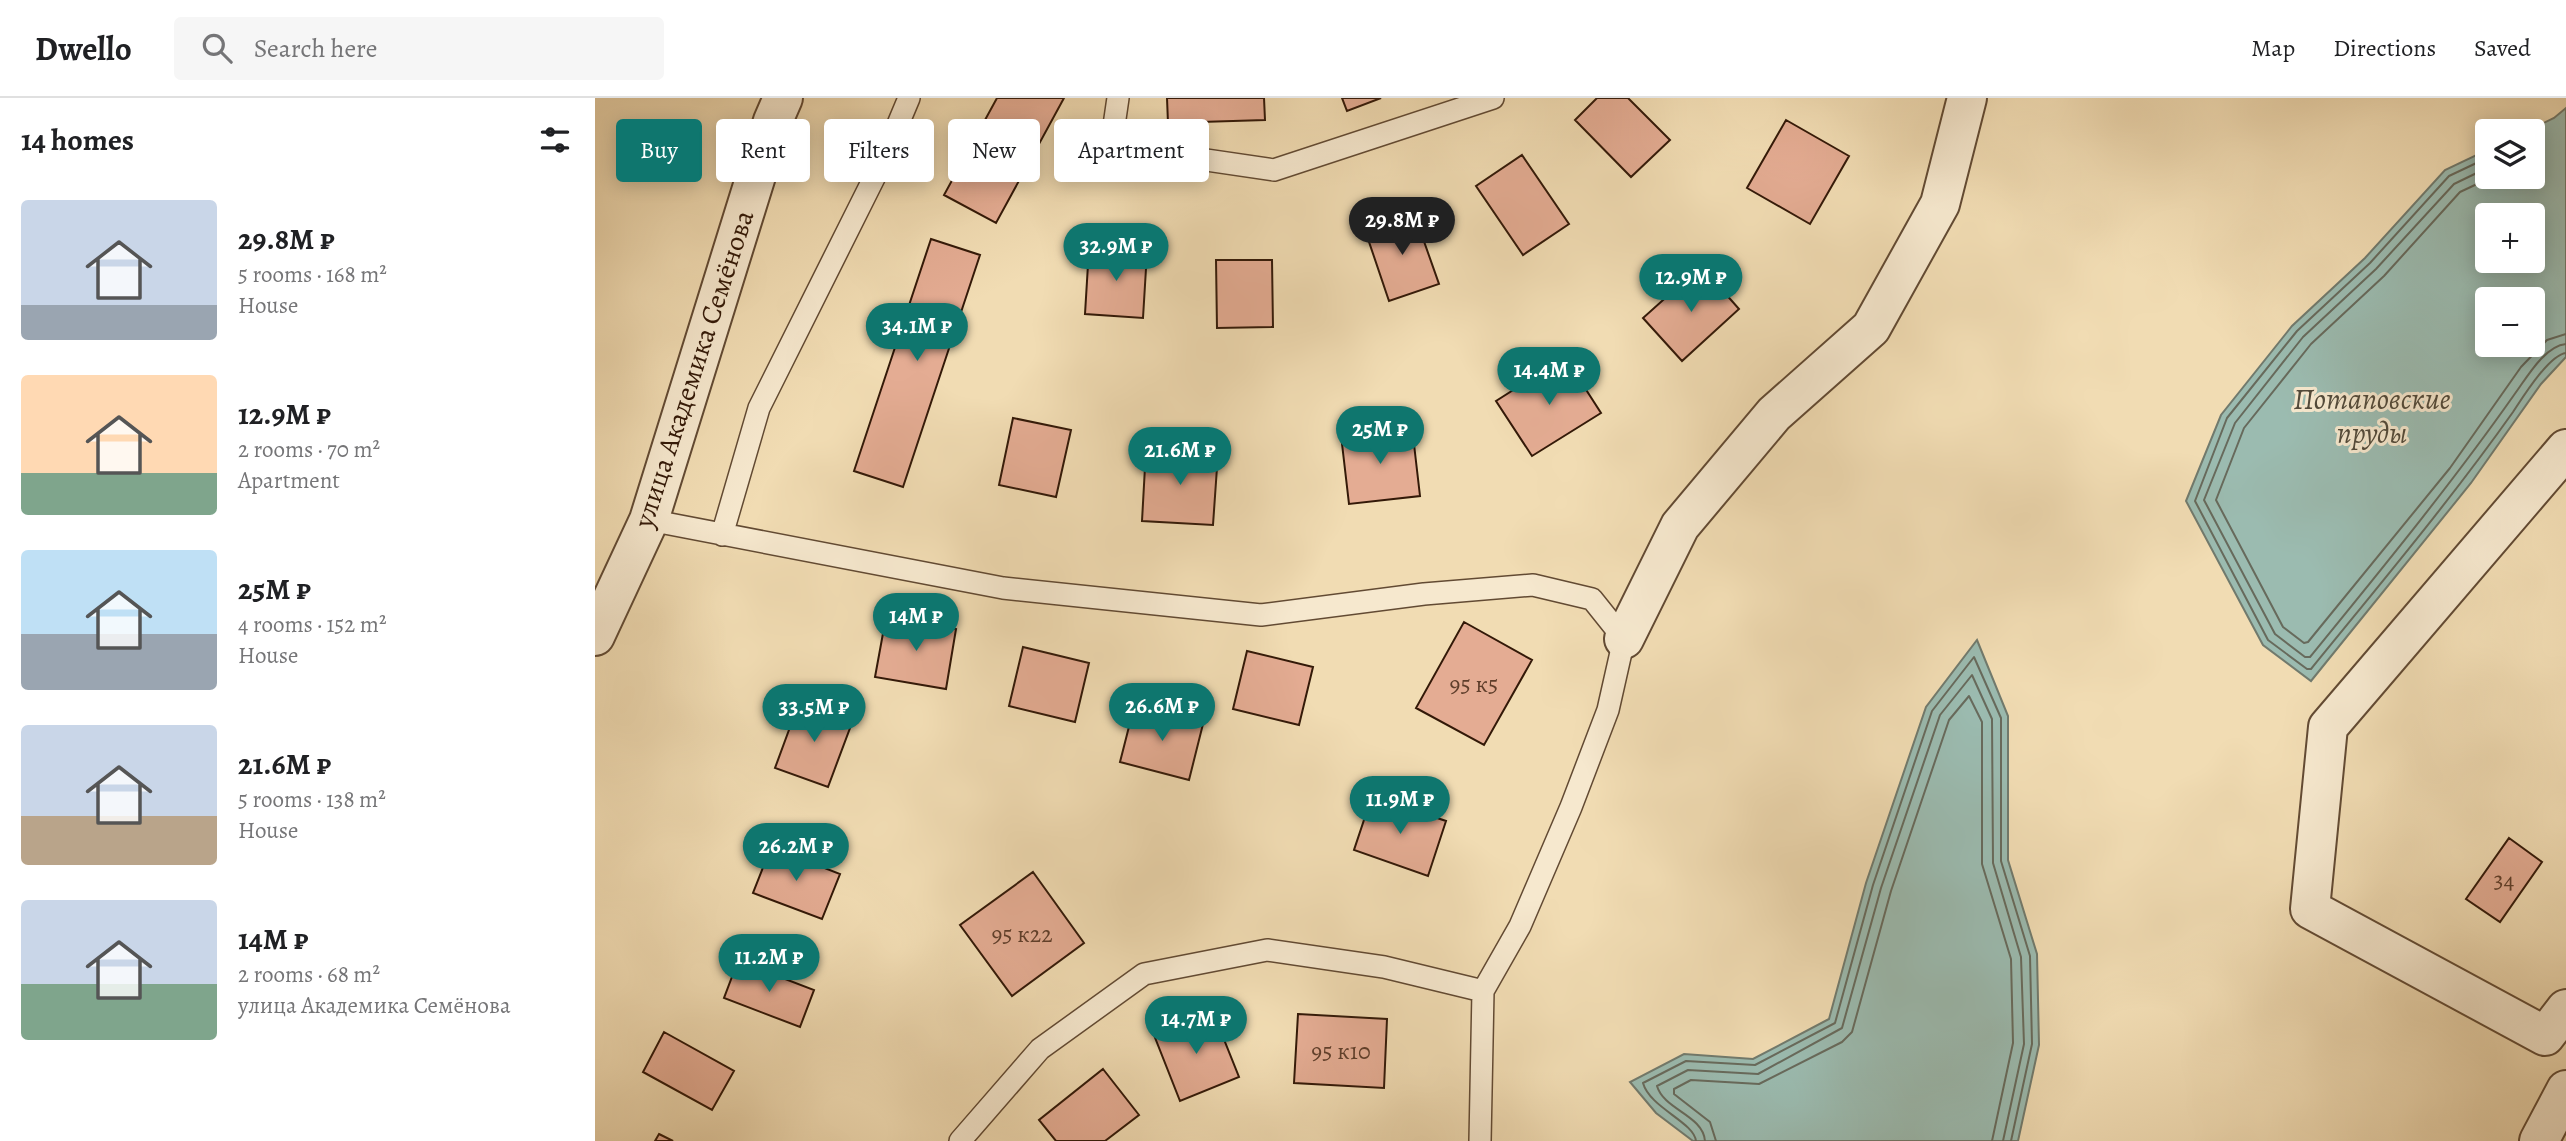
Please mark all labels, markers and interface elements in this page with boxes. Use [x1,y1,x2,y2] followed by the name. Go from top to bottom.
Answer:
[174,17,664,80] search box
[35,26,132,71] text: Dwello
[198,29,236,67] icon: search
[254,31,377,66] text: Search here
[2251,32,2295,64] text: Map
[2333,32,2436,64] text: Directions
[2474,32,2531,64] text: Saved
[616,119,702,182] chip: Buy
[716,119,810,182] chip: Rent
[824,119,934,182] chip: Filters
[948,119,1040,182] chip: New
[1054,119,1209,182] chip: Apartment
[2475,119,2545,357] map controls
[2475,119,2545,189] button: layers
[21,120,134,160] text: 14 homes
[536,121,574,159] icon: filters
[1337,198,1467,257] pin: 29.8M ₽
[2475,203,2545,273] button: +
[1365,204,1439,235] text: 29.8M ₽
[624,205,763,534] street label: улица Академика Семёнова
[238,219,335,259] text: 29.8M ₽
[1051,223,1181,283] pin: 32.9M ₽
[77,228,161,312] icon: home
[1079,230,1153,261] text: 32.9M ₽
[1626,254,1756,314] pin: 12.9M ₽
[238,259,387,290] text: 5 rooms · 168 m²
[1655,261,1727,292] text: 12.9M ₽
[2475,287,2545,357] button: −
[238,290,298,321] text: House
[852,303,982,363] pin: 34.1M ₽
[882,310,952,341] text: 34.1M ₽
[1484,348,1614,407] pin: 14.4M ₽
[1513,354,1585,385] text: 14.4M ₽
[2293,379,2451,453] water label: Потаповские пруды
[238,394,331,434] text: 12.9M ₽
[77,403,161,487] icon: home
[1331,406,1429,466] pin: 25M ₽
[1352,413,1408,444] text: 25M ₽
[1115,428,1245,487] pin: 21.6M ₽
[238,434,380,465] text: 2 rooms · 70 m²
[1144,434,1216,465] text: 21.6M ₽
[238,465,340,496] text: Apartment
[238,569,311,609] text: 25M ₽
[77,578,161,662] icon: home
[867,594,965,653] pin: 14M ₽
[889,600,943,631] text: 14M ₽
[238,609,386,640] text: 4 rooms · 152 m²
[238,640,298,671] text: House
[1450,668,1498,700] house number: 95 к5
[749,684,879,744] pin: 33.5M ₽
[1097,684,1227,743] pin: 26.6M ₽
[1125,690,1199,721] text: 26.6M ₽
[779,691,849,722] text: 33.5M ₽
[238,744,331,784] text: 21.6M ₽
[77,753,161,837] icon: home
[1335,776,1465,836] pin: 11.9M ₽
[1366,783,1434,814] text: 11.9M ₽
[238,784,386,815] text: 5 rooms · 138 m²
[238,815,298,846] text: House
[731,824,861,883] pin: 26.2M ₽
[759,830,833,861] text: 26.2M ₽
[2494,864,2515,896] house number: 34
[991,918,1053,950] house number: 95 к22
[238,919,309,959] text: 14M ₽
[77,928,161,1012] icon: home
[704,934,834,994] pin: 11.2M ₽
[735,941,803,972] text: 11.2M ₽
[238,959,380,990] text: 2 rooms · 68 m²
[238,990,511,1021] text: улица Академика Семёнова
[1131,996,1261,1056] pin: 14.7M ₽
[1161,1003,1231,1034] text: 14.7M ₽
[1311,1035,1371,1067] house number: 95 к10

